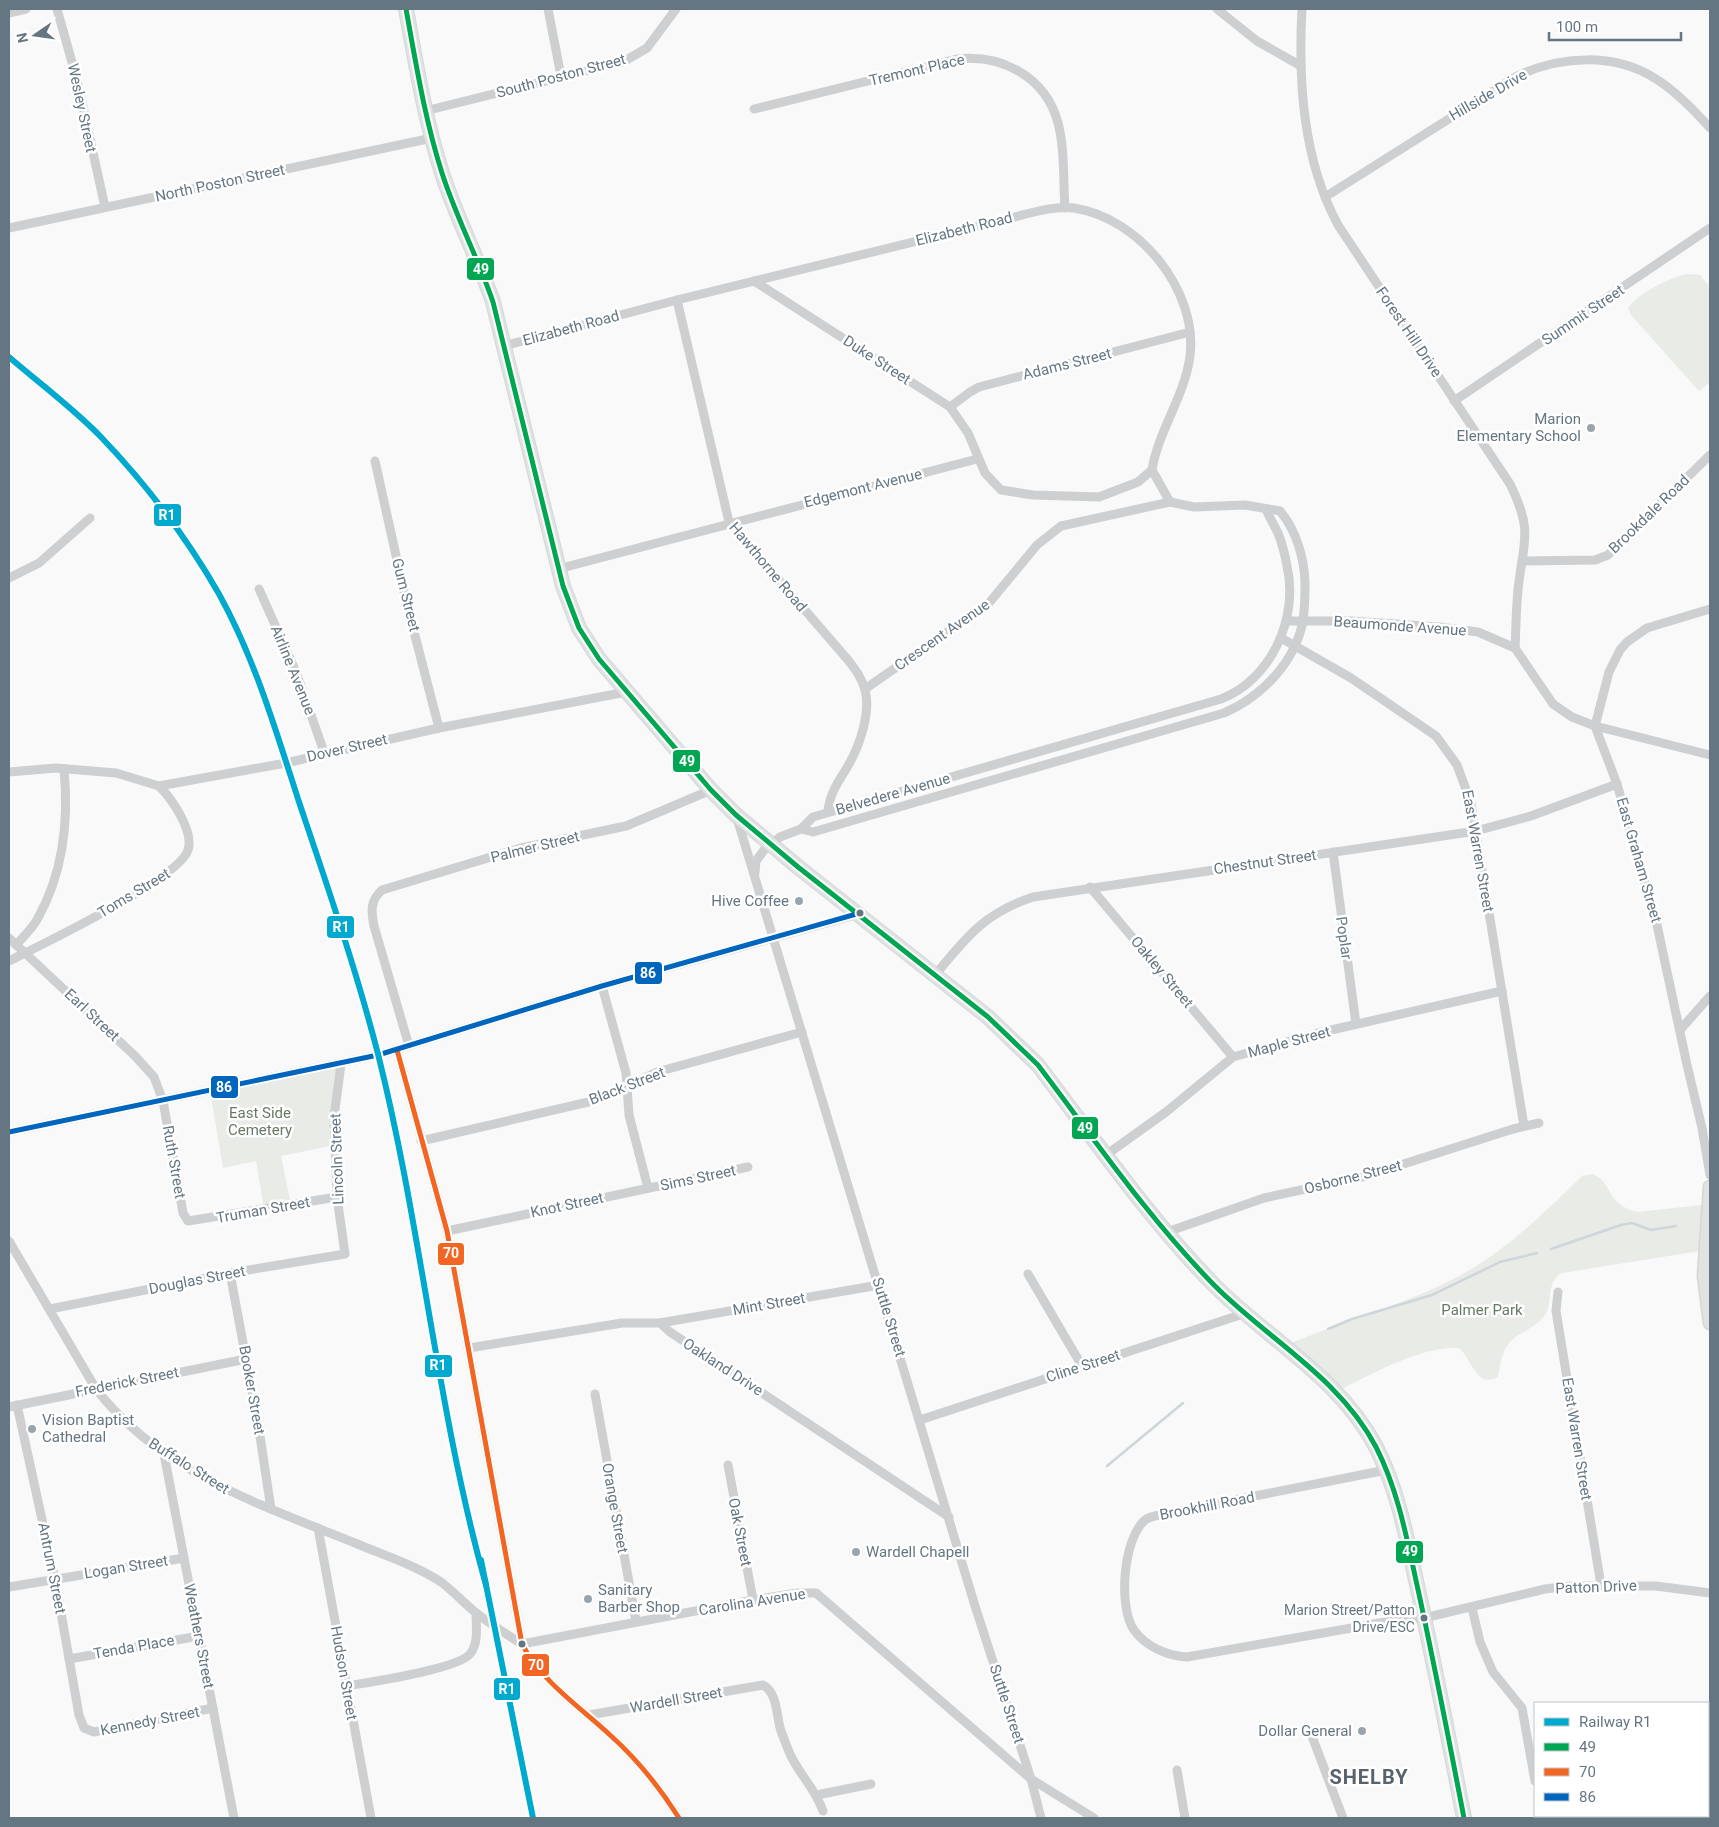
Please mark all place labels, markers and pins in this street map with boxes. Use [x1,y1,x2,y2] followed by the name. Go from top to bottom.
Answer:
[1457,410,1581,445] place label: Marion Elementary School
[1585,422,1597,434] marker: Marion Elementary School
[711,892,789,910] place label: Hive Coffee
[793,895,805,907] marker: Hive Coffee
[855,908,865,918] unlabelled marker
[42,1411,134,1446] place label: Vision Baptist Cathedral
[26,1423,38,1435] marker: Vision Baptist Cathedral
[866,1543,969,1561] place label: Wardell Chapell
[850,1546,862,1558] marker: Wardell Chapell
[598,1581,680,1616] place label: Sanitary Barber Shop
[582,1593,594,1605] marker: Sanitary Barber Shop
[1284,1602,1415,1635] place label: Marion Street/Patton Drive/ESC
[1419,1613,1429,1623] marker: Marion Street/Patton Drive/ESC
[517,1639,527,1649] unlabelled marker
[1258,1722,1352,1740] place label: Dollar General
[1356,1725,1368,1737] marker: Dollar General

